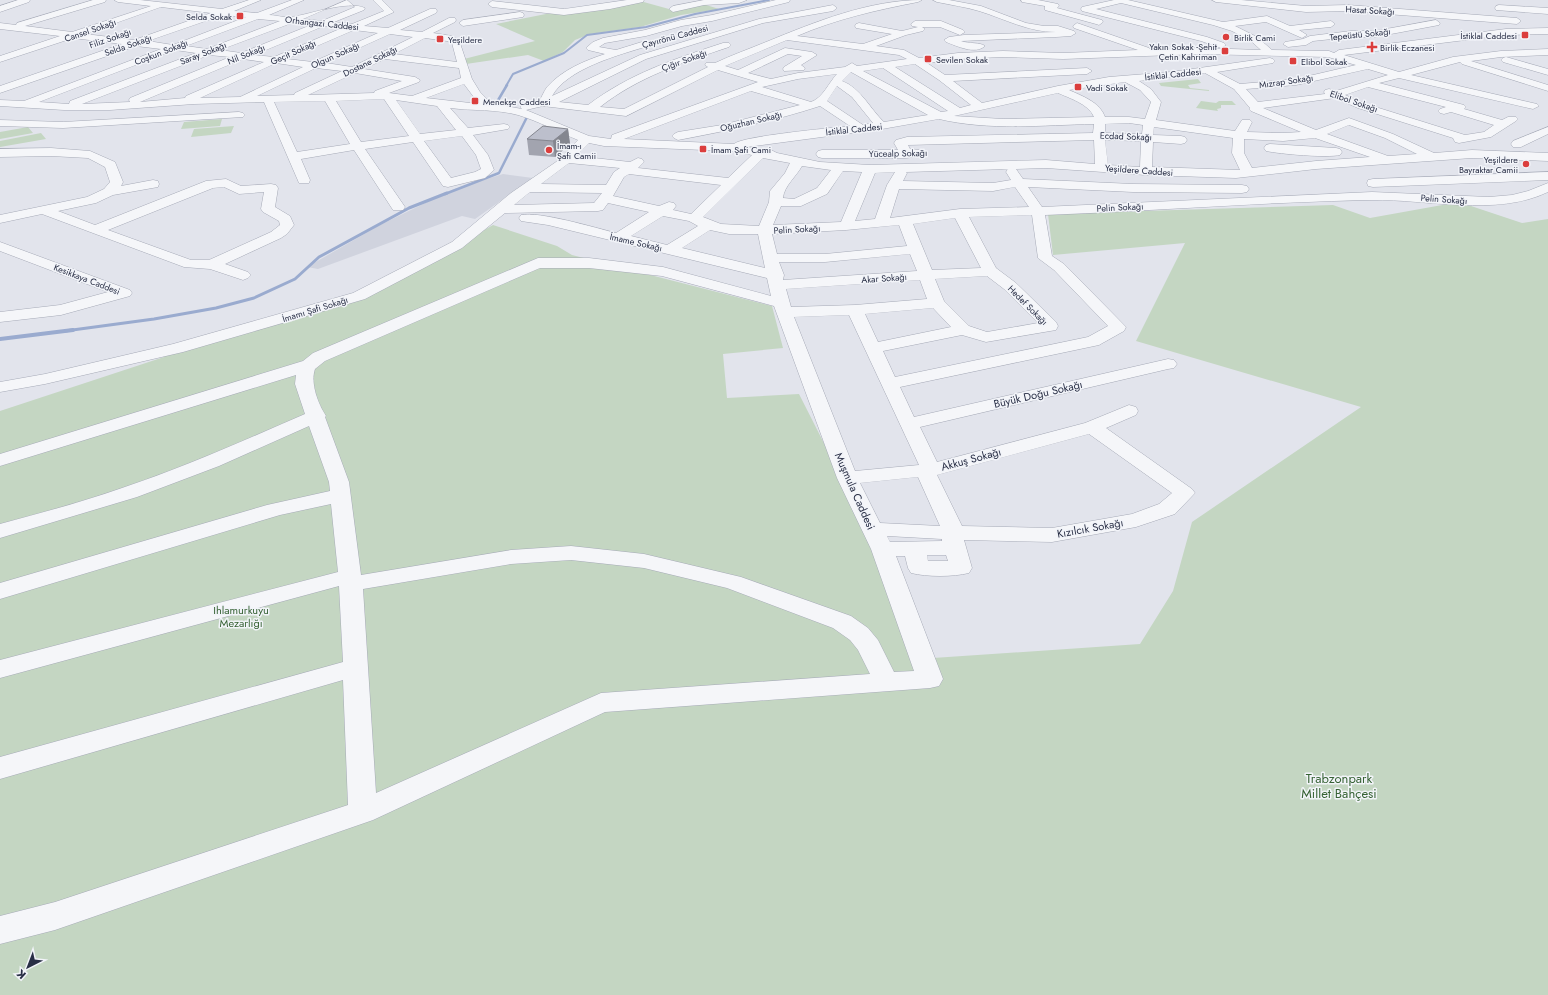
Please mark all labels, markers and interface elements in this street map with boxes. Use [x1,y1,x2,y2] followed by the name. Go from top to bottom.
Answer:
[1345,2,1395,18] street label: Hasat Sokağı
[186,10,232,23] place label: Selda Sokak
[235,11,245,21] marker: Selda Sokak
[285,13,359,33] street label: Orhangazi Caddesi
[62,15,118,45] street label: Cansel Sokağı
[640,21,710,51] street label: Çayırönü Caddesi
[1329,24,1391,44] street label: Tepeüstü Sokağı
[87,25,133,51] street label: Filiz Sokağı
[1460,29,1517,42] place label: İstiklal Caddesi
[1520,30,1530,40] marker: İstiklal Caddesi
[103,31,153,59] street label: Selda Sokağı
[1234,31,1275,44] place label: Birlik Cami
[1221,32,1231,42] marker: Birlik Cami
[448,33,483,46] place label: Yeşildere
[435,34,445,44] marker: Yeşildere
[132,36,190,68] street label: Coşkun Sokağı
[268,36,318,68] street label: Geçit Sokağı
[178,38,228,68] street label: Saray Sokağı
[309,38,361,72] street label: Olgun Sokağı
[1149,40,1218,63] place label: Yakın Sokak -Şehit Çetin Kahriman
[225,41,267,67] street label: Nil Sokağı
[1380,41,1435,54] place label: Birlik Eczanesi
[341,42,399,80] street label: Dostane Sokağı
[1367,42,1377,52] marker: Birlik Eczanesi
[660,46,708,74] street label: Çığır Sokağı
[1220,46,1230,56] marker: Yakın Sokak -Şehit Çetin Kahriman
[936,53,988,66] place label: Sevilen Sokak
[923,54,933,64] marker: Sevilen Sokak
[1301,55,1347,68] place label: Elibol Sokak
[1288,56,1298,66] marker: Elibol Sokak
[1144,65,1202,83] street label: İstiklal Caddesi
[1258,71,1314,91] street label: Mızrap Sokağı
[1086,81,1128,94] place label: Vadi Sokak
[1073,82,1083,92] marker: Vadi Sokak
[1328,87,1380,115] street label: Elibol Sokağı
[483,95,551,108] place label: Menekşe Caddesi
[470,96,480,106] marker: Menekşe Caddesi
[719,108,783,134] street label: Oğuzhan Sokağı
[825,120,883,138] street label: İstiklal Caddesi
[1100,129,1152,143] street label: Ecdad Sokağı
[557,139,596,162] place label: İmam-ı Şafi Camii
[711,143,771,156] place label: İmam Şafi Cami
[698,144,708,154] marker: İmam Şafi Cami
[544,145,554,155] marker: İmam-ı Şafi Camii
[869,146,927,160] street label: Yücealp Sokağı
[1459,153,1518,176] place label: Yeşildere Bayraktar Camii
[1521,159,1531,169] marker: Yeşildere Bayraktar Camii
[1105,161,1173,179] street label: Yeşildere Caddesi
[1420,191,1468,207] street label: Pelin Sokağı
[1096,199,1144,215] street label: Pelin Sokağı
[773,221,821,237] street label: Pelin Sokağı
[608,230,664,254] street label: İmame Sokağı
[52,260,122,298] street label: Kesikkaya Caddesi
[861,270,907,286] street label: Akar Sokağı
[1005,282,1051,328] street label: Hedef Sokağı
[281,293,349,325] street label: İmamı Şafi Sokağı
[992,376,1084,412] street label: Büyük Doğu Sokağı
[939,443,1003,475] street label: Akkuş Sokağı
[831,450,879,532] street label: Muşmula Caddesi
[1056,514,1124,542] street label: Kızılcık Sokağı
[213,602,269,631] park label: Ihlamurkuyu Mezarlığı
[1301,769,1377,803] park label: Trabzonpark Millet Bahçesi
[8,947,48,987] north arrow
[13,966,30,983] text: K

